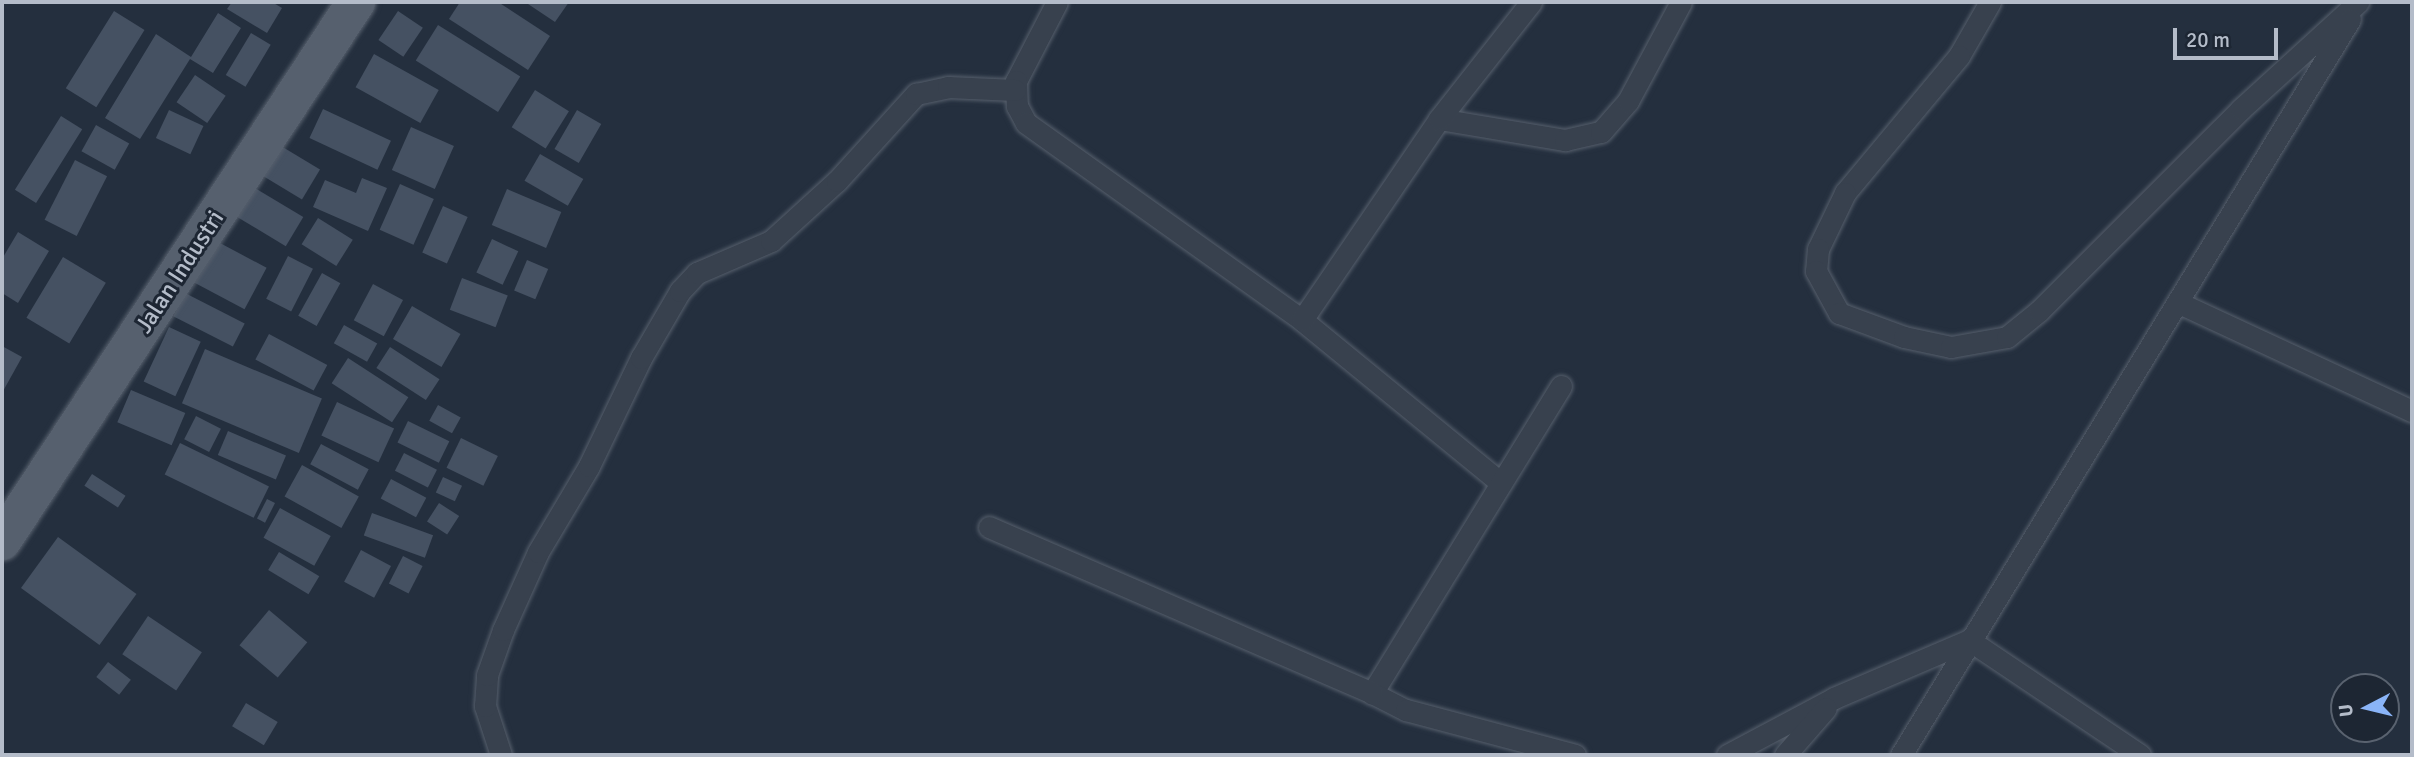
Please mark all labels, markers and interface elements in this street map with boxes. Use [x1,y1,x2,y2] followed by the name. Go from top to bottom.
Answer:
[2176,14,2281,58] scale bar
[2186,27,2230,53] text: 20 m
[130,205,230,339] street label: Jalan Industri
[2330,673,2400,743] north arrow
[2333,703,2359,718] text: U

